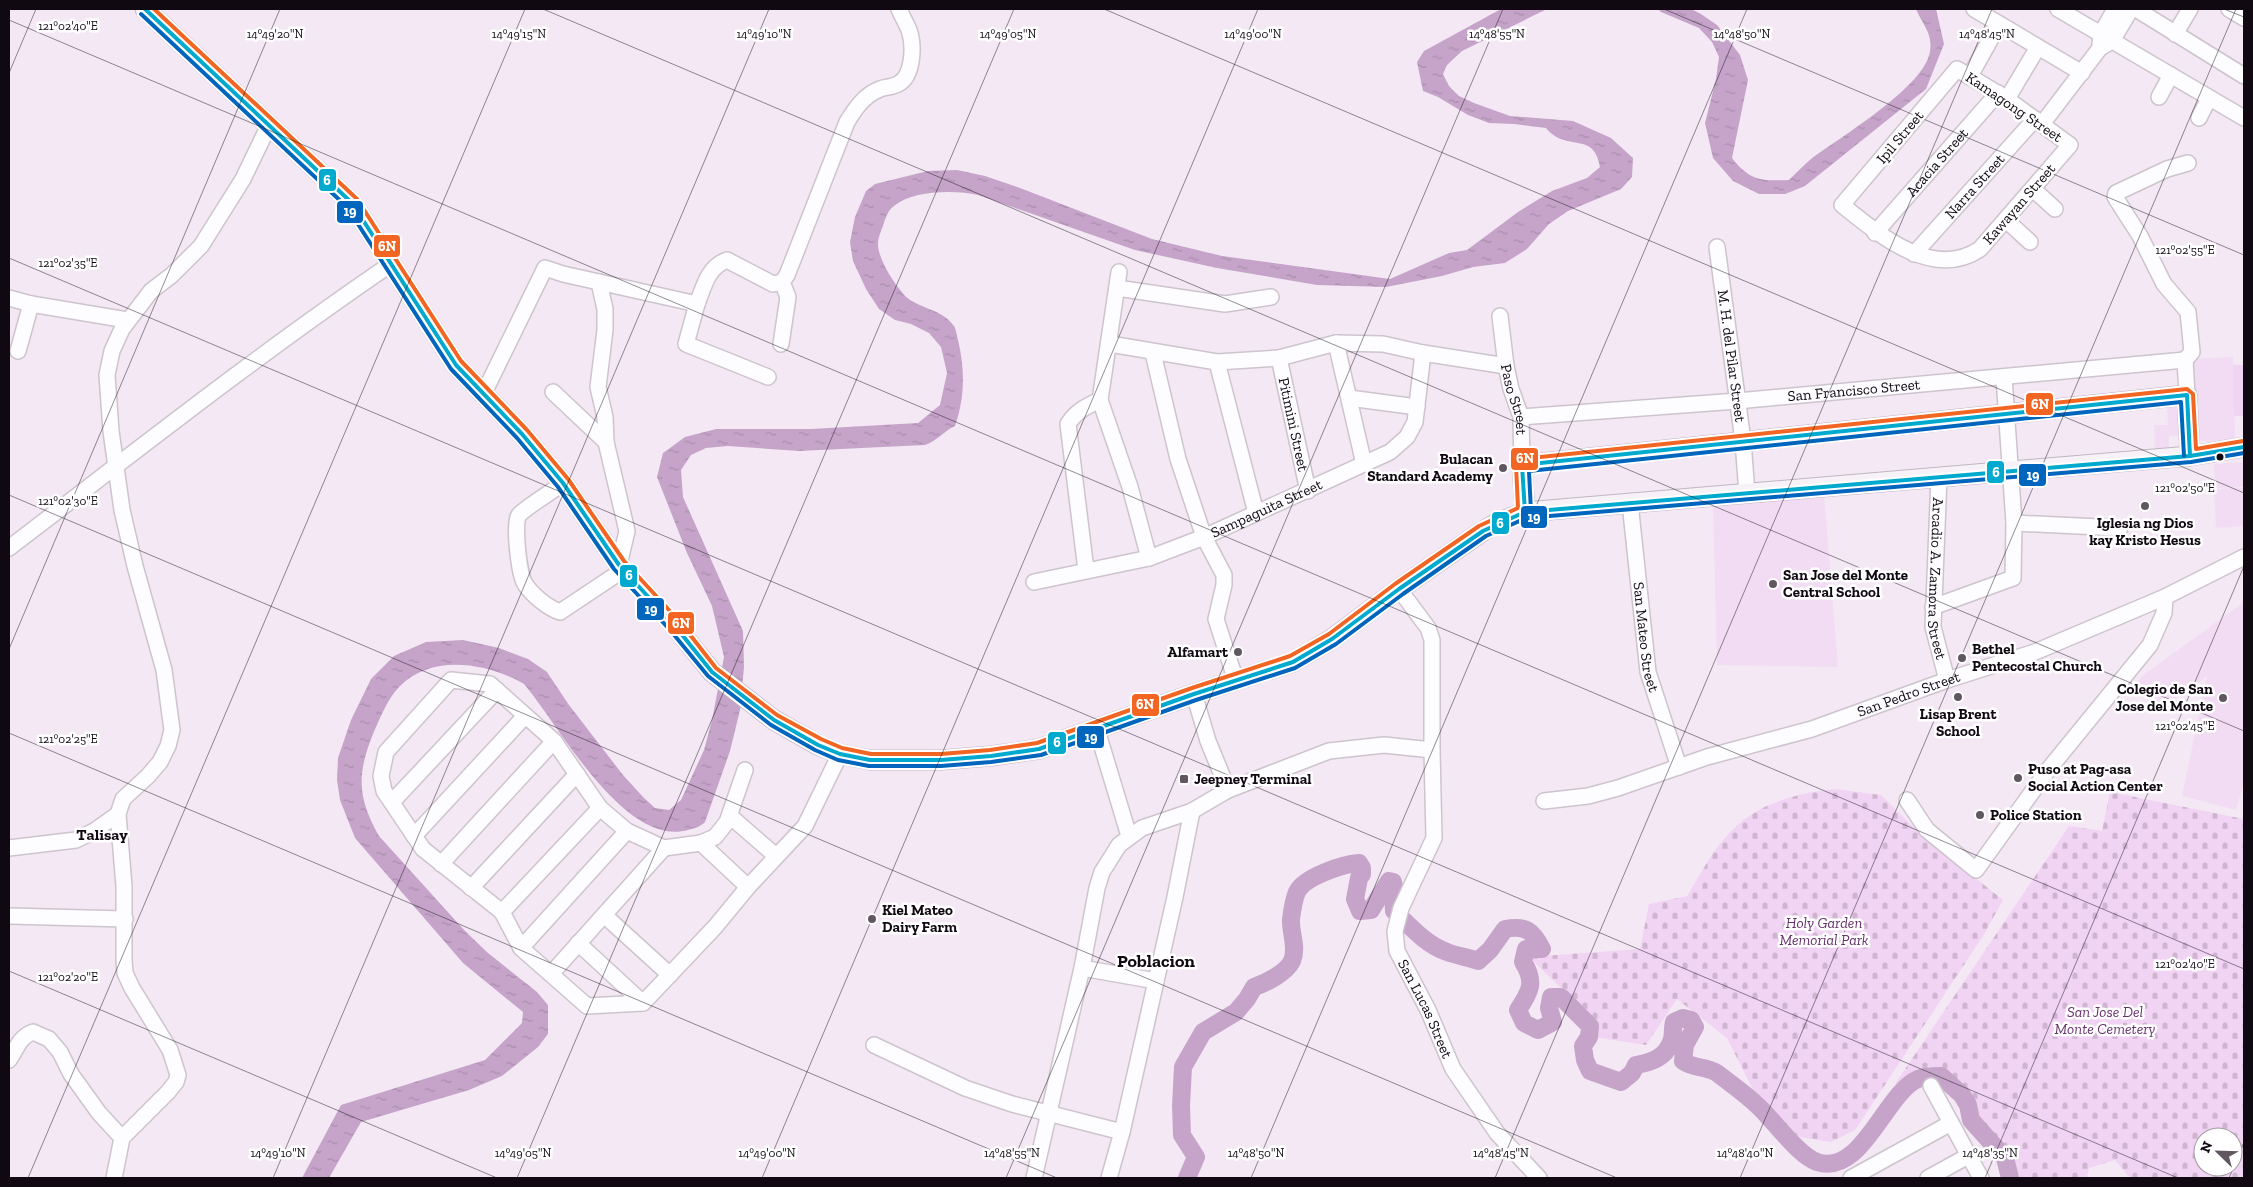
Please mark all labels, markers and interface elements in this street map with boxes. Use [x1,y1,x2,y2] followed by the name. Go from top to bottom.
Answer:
[38,19,98,33] text: 121°02'40"E
[247,27,303,41] text: 14°49'20"N
[492,27,546,41] text: 14°49'15"N
[736,27,792,41] text: 14°49'10"N
[980,27,1036,41] text: 14°49'05"N
[1224,27,1282,41] text: 14°49'00"N
[1469,27,1525,41] text: 14°48'55"N
[1714,27,1770,41] text: 14°48'50"N
[1959,27,2015,41] text: 14°48'45"N
[1962,68,2066,146] street label: Kamagong Street
[1873,106,1928,167] street label: Ipil Street
[1902,124,1972,200] street label: Acacia Street
[1941,150,2009,222] street label: Narra Street
[1979,159,2059,248] street label: Kawayan Street
[318,168,337,192] line badge: 6
[323,172,331,189] text: 6
[336,200,364,224] line badge: 19
[343,203,357,220] text: 19
[373,234,401,258] line badge: 6N
[378,238,396,255] text: 6N
[2155,243,2215,257] text: 121°02'55"E
[39,256,97,270] text: 121°02'35"E
[1714,289,1749,424] street label: M. H. del Pilar Street
[1497,362,1530,436] street label: Paso Street
[1787,375,1921,405] street label: San Francisco Street
[1275,376,1313,473] street label: Pitimini Street
[2025,392,2054,416] line badge: 6N
[2031,396,2049,413] text: 6N
[1510,447,1539,471] line badge: 6N
[1367,450,1493,485] place label: Bulacan Standard Academy
[1516,450,1534,467] text: 6N
[2215,452,2225,462] unlabelled marker
[1986,460,2005,484] line badge: 6
[1497,462,1509,474] marker: Bulacan Standard Academy
[2018,463,2047,487] line badge: 19
[1992,464,2000,481] text: 6
[2026,467,2040,484] text: 19
[1208,475,1325,542] street label: Sampaguita Street
[2155,481,2215,495] text: 121°02'50"E
[38,494,98,508] text: 121°02'30"E
[1924,497,1950,662] street label: Arcadio A. Zamora Street
[2139,500,2151,512] marker: Iglesia ng Dios kay Kristo Hesus
[1520,505,1548,529] line badge: 19
[1527,509,1541,526] text: 19
[1491,511,1510,535] line badge: 6
[2089,514,2201,549] place label: Iglesia ng Dios kay Kristo Hesus
[1496,515,1504,532] text: 6
[619,564,638,588] line badge: 6
[1783,566,1908,601] place label: San Jose del Monte Central School
[625,567,633,584] text: 6
[1767,578,1779,590] marker: San Jose del Monte Central School
[1629,581,1663,695] street label: San Mateo Street
[636,597,665,621] line badge: 19
[644,601,658,618] text: 19
[667,611,695,635] line badge: 6N
[672,615,690,632] text: 6N
[1972,640,2102,675] place label: Bethel Pentecostal Church
[1167,643,1229,661] place label: Alfamart
[1232,646,1244,658] marker: Alfamart
[1956,652,1968,664] marker: Bethel Pentecostal Church
[1855,667,1963,721] street label: San Pedro Street
[2115,680,2213,715] place label: Colegio de San Jose del Monte
[1952,691,1964,703] marker: Lisap Brent School
[2217,692,2229,704] marker: Colegio de San Jose del Monte
[1131,693,1160,717] line badge: 6N
[1136,696,1154,713] text: 6N
[1920,705,1997,740] place label: Lisap Brent School
[2156,719,2214,733] text: 121°02'45"E
[1076,725,1105,749] line badge: 19
[1084,729,1098,746] text: 19
[1047,731,1067,755] line badge: 6
[38,732,98,746] text: 121°02'25"E
[1053,734,1061,751] text: 6
[2028,760,2163,795] place label: Puso at Pag-asa Social Action Center
[1194,770,1312,788] place label: Jeepney Terminal
[2012,772,2024,784] marker: Puso at Pag-asa Social Action Center
[1178,773,1190,785] marker: Jeepney Terminal
[1990,806,2082,824] place label: Police Station
[1974,809,1986,821] marker: Police Station
[76,825,128,844] district label: Talisay
[882,901,957,936] place label: Kiel Mateo Dairy Farm
[866,913,878,925] marker: Kiel Mateo Dairy Farm
[1779,914,1869,949] park label: Holy Garden Memorial Park
[1117,950,1195,972] district label: Poblacion
[1394,956,1457,1061] street label: San Lucas Street
[2155,957,2215,971] text: 121°02'40"E
[38,970,98,984] text: 121°02'20"E
[2055,1003,2155,1038] park label: San Jose Del Monte Cemetery
[2193,1127,2243,1177] north arrow
[2197,1139,2217,1155] text: N
[250,1146,306,1160] text: 14°49'10"N
[495,1146,551,1160] text: 14°49'05"N
[738,1146,796,1160] text: 14°49'00"N
[984,1146,1040,1160] text: 14°48'55"N
[1228,1146,1284,1160] text: 14°48'50"N
[1473,1146,1529,1160] text: 14°48'45"N
[1717,1146,1773,1160] text: 14°48'40"N
[1962,1146,2018,1160] text: 14°48'35"N

